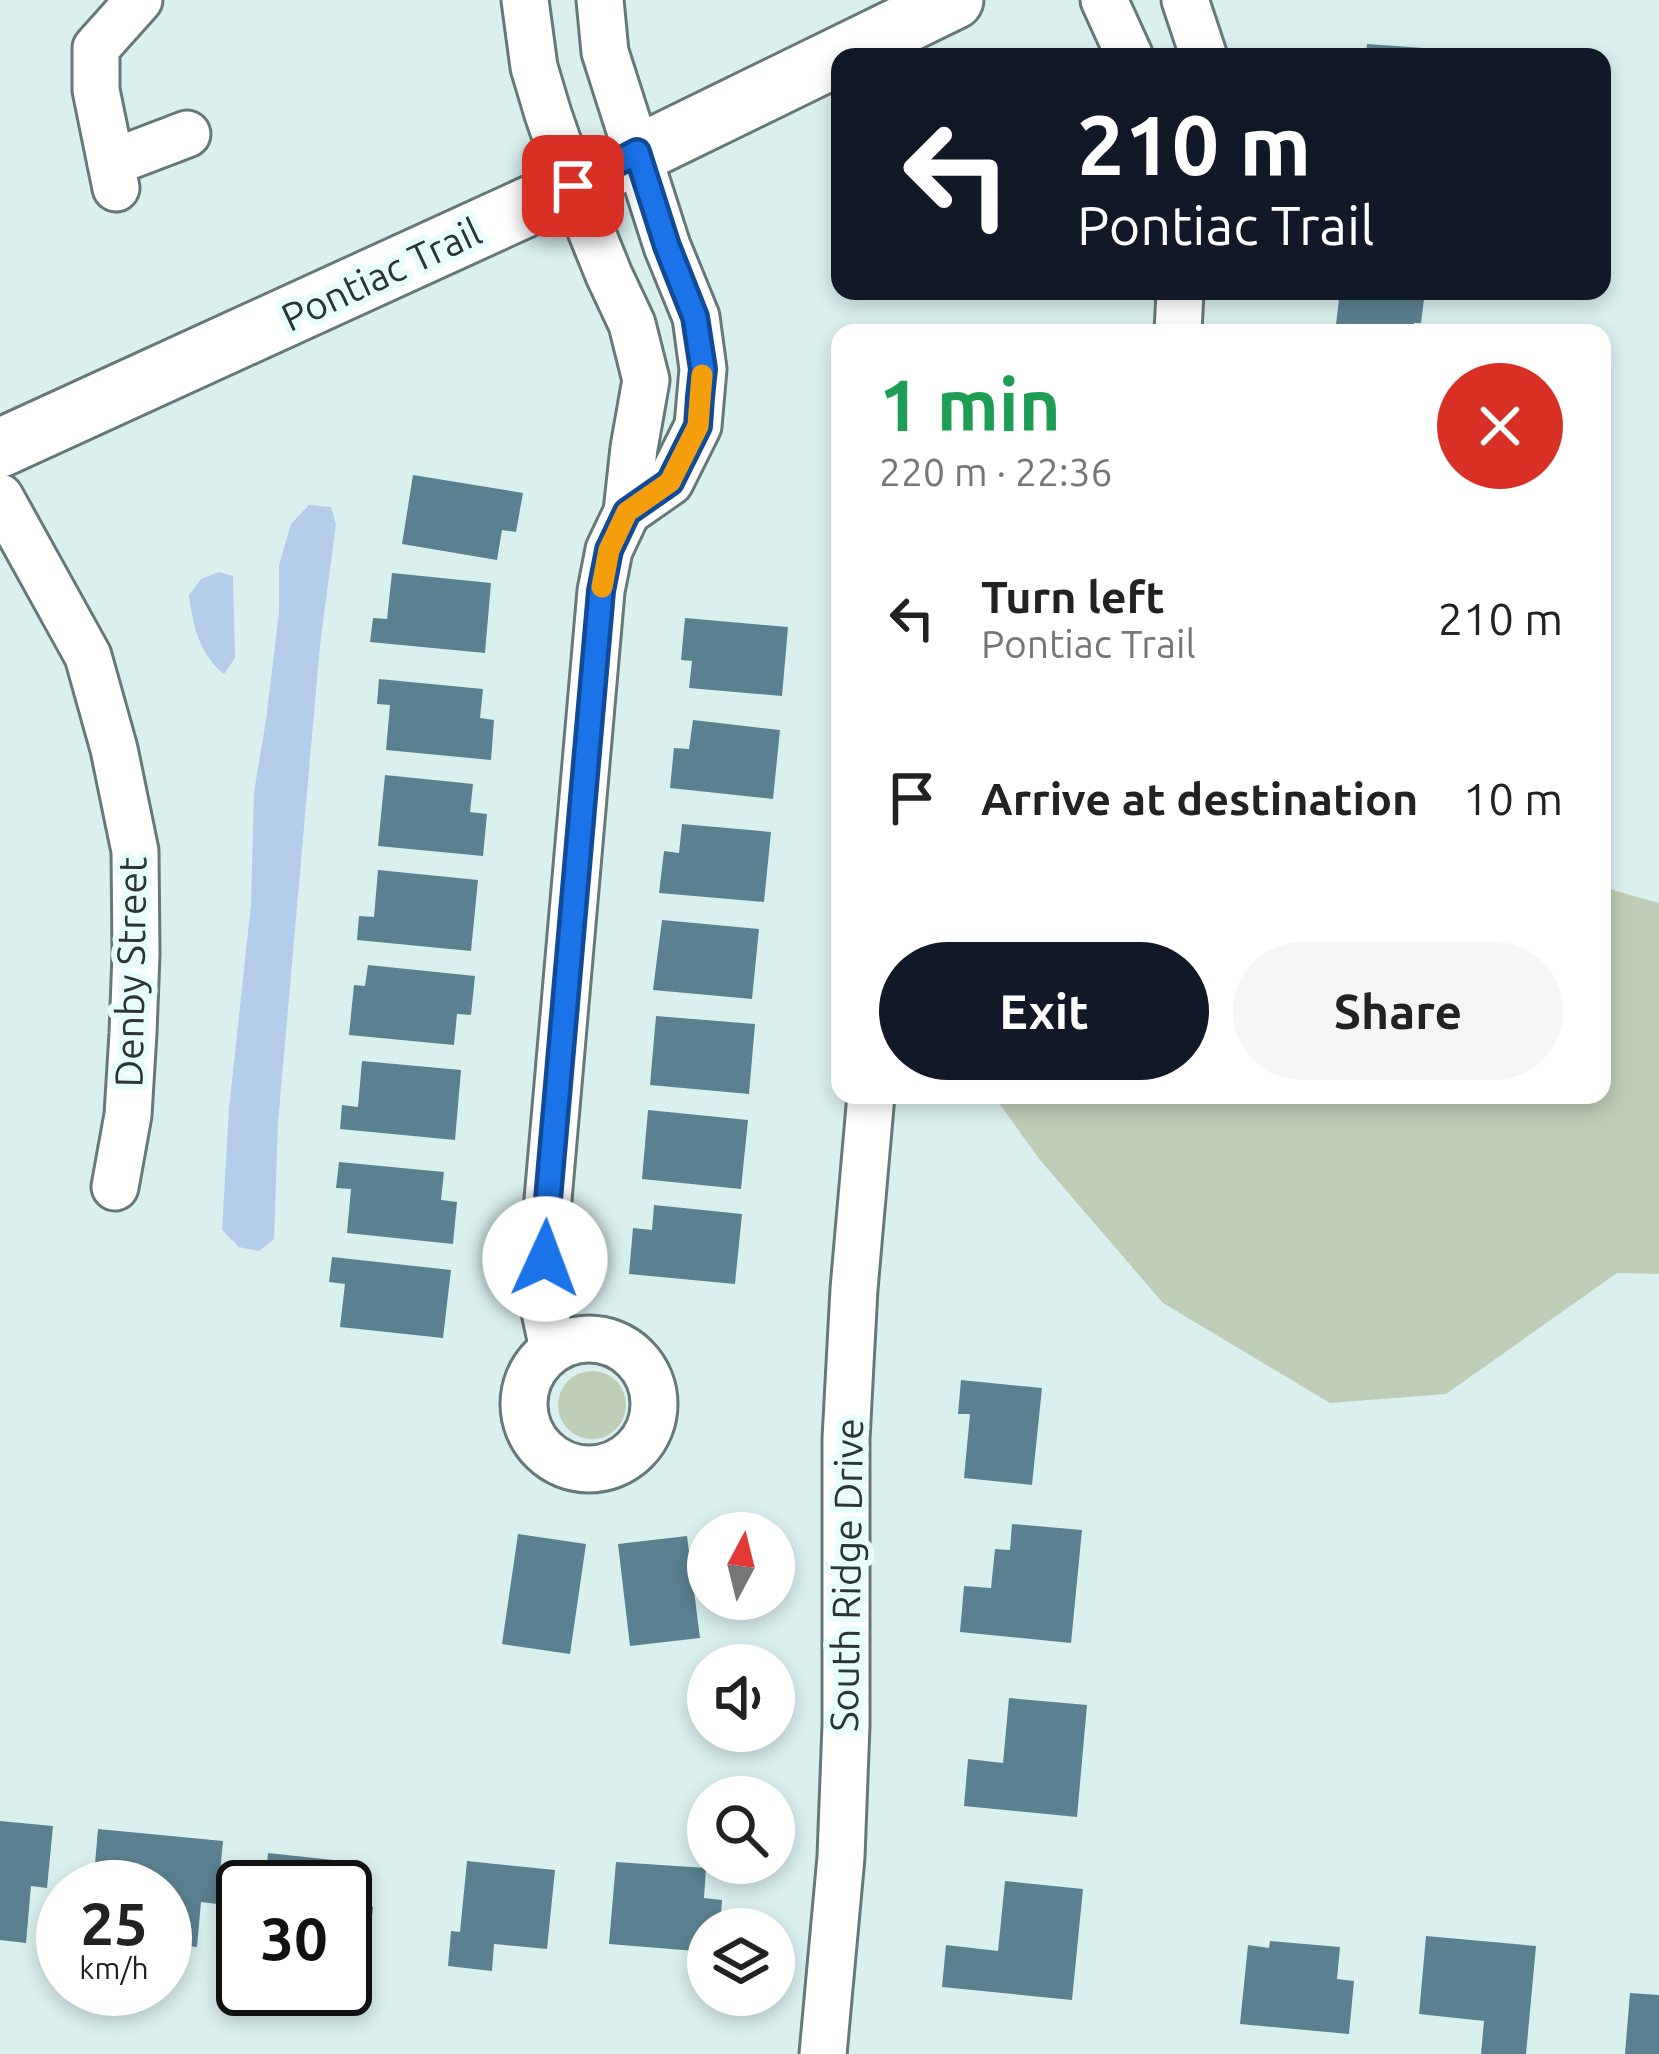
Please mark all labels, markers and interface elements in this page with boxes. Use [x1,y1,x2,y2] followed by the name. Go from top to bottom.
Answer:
[879,96,1035,252] icon: left
[1077,97,1311,191] text: 210 m
[522,135,624,237] pin
[540,153,606,219] icon: arrive
[1077,195,1374,255] text: Pontiac Trail
[275,209,487,339] street label: Pontiac Trail
[1437,363,1563,489] button: close
[879,364,1061,445] text: 1 min
[879,450,1113,493] text: 220 m · 22:36
[981,571,1165,622] text: Turn left
[879,585,945,651] icon: left
[1438,593,1563,644] text: 210 m
[981,622,1196,665] text: Pontiac Trail
[879,765,945,831] icon: arrive
[981,773,1418,824] text: Arrive at destination
[1463,773,1563,824] text: 10 m
[106,856,154,1088] street label: Denby Street
[879,942,1209,1080] button: Exit
[1233,942,1563,1080] button: Share
[482,1196,608,1322] position arrow
[822,1418,870,1732] street label: South Ridge Drive
[687,1512,795,1620] north arrow
[687,1512,795,2016] map controls
[687,1644,795,1752] button: sound
[687,1776,795,1884] button: search
[216,1860,372,2016] speed limit sign: 30
[80,1889,148,1956] text: 25
[687,1908,795,2016] button: layers
[79,1951,149,1985] text: km/h

